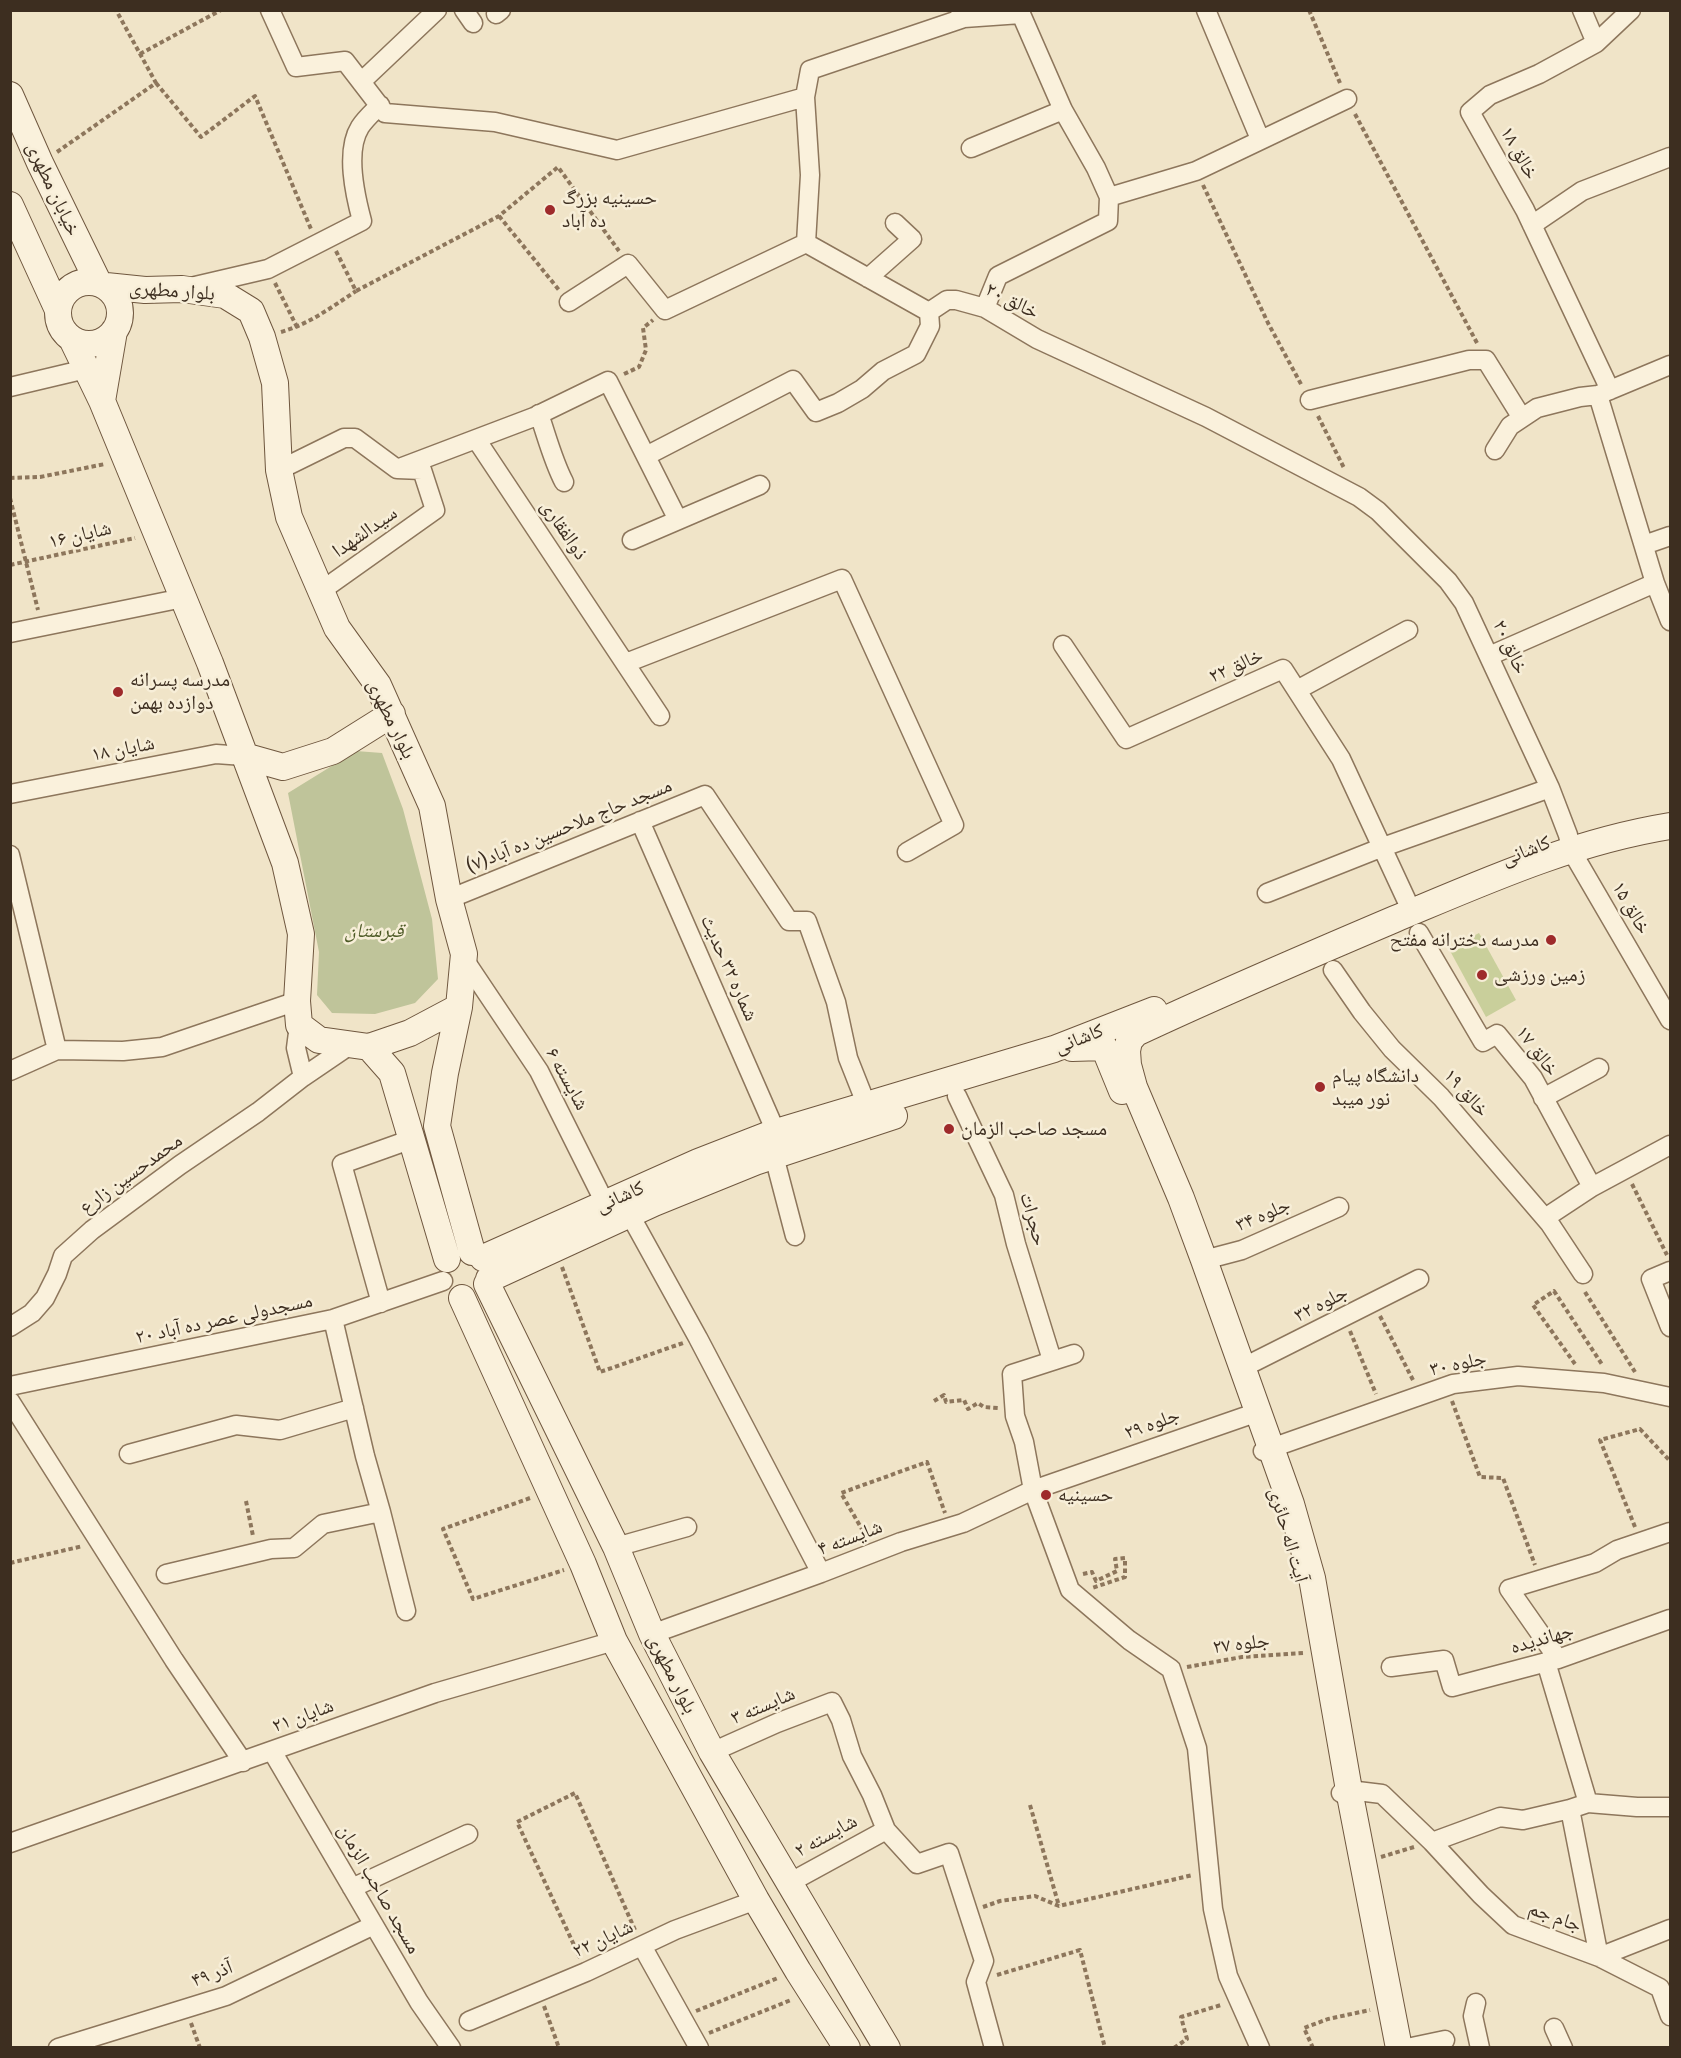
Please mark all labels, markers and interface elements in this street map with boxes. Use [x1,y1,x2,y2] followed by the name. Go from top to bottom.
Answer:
[1495,122,1543,184] street label: خالق ۱۸
[21,138,85,240] street label: خیابان مطهری
[562,186,657,233] place label: حسینیه بزرگ ده آباد
[543,203,557,217] marker: حسینیه بزرگ ده آباد
[128,276,216,306] street label: بلوار مطهری
[981,277,1043,325] street label: خالق ۲۰
[535,495,593,565] street label: ذوالفقاری
[328,501,402,563] street label: سیدالشهدا
[46,516,114,554] street label: شایان ۱۶
[1487,616,1533,678] street label: خالق ۲۰
[1205,643,1267,689] street label: خالق ۲۲
[130,668,230,715] place label: مدرسه پسرانه دوازده بهمن
[361,675,421,763] street label: بلوار مطهری
[111,685,125,699] marker: مدرسه پسرانه دوازده بهمن
[89,731,157,767] street label: شایان ۱۸
[462,774,676,878] street label: مسجد حاج ملاحسین ده آباد(۷)
[1498,831,1554,871] street label: کاشانی
[1606,877,1656,939] street label: خالق ۱۵
[695,911,763,1025] street label: شماره ۳۲ حدیث
[344,919,404,943] park label: قبرستان
[1390,928,1539,952] place label: مدرسه دخترانه مفتح
[1544,933,1558,947] marker: مدرسه دخترانه مفتح
[1494,963,1585,987] place label: زمین ورزشی
[1475,968,1489,982] marker: زمین ورزشی
[1051,1019,1107,1059] street label: کاشانی
[1510,1021,1564,1081] street label: خالق ۱۷
[540,1044,594,1114] street label: شایسته ۶
[1332,1064,1419,1111] place label: دانشگاه پیام نور میبد
[1438,1064,1494,1122] street label: خالق ۱۹
[1313,1080,1327,1094] marker: دانشگاه پیام نور میبد
[961,1117,1107,1141] place label: مسجد صاحب الزمان
[942,1122,956,1136] marker: مسجد صاحب الزمان
[75,1129,187,1219] street label: محمدحسین زارع
[592,1176,648,1218] street label: کاشانی
[1014,1190,1052,1248] street label: حجرات
[1232,1193,1294,1237] street label: جلوه ۳۴
[1290,1280,1352,1328] street label: جلوه ۳۲
[133,1289,315,1349] street label: مسجدولی عصر ده آباد ۲۰
[1428,1346,1488,1382] street label: جلوه ۳۰
[1121,1403,1183,1445] street label: جلوه ۲۹
[1058,1483,1113,1507] place label: حسینیه
[1263,1485,1313,1585] street label: آیت اله حائری
[1039,1488,1053,1502] marker: حسینیه
[814,1515,886,1561] street label: شایسته ۴
[1508,1619,1576,1659] street label: جهاندیده
[1211,1629,1271,1659] street label: جلوه ۲۷
[642,1630,702,1718] street label: بلوار مطهری
[727,1682,799,1730] street label: شایسته ۳
[269,1694,337,1738] street label: شایان ۲۱
[791,1809,861,1863] street label: شایسته ۲
[332,1820,426,1958] street label: مسجد صاحب الزمان
[1525,1896,1585,1938] street label: جام جم
[569,1915,637,1963] street label: شایان ۲۲
[188,1955,236,1993] street label: آذر ۴۹

